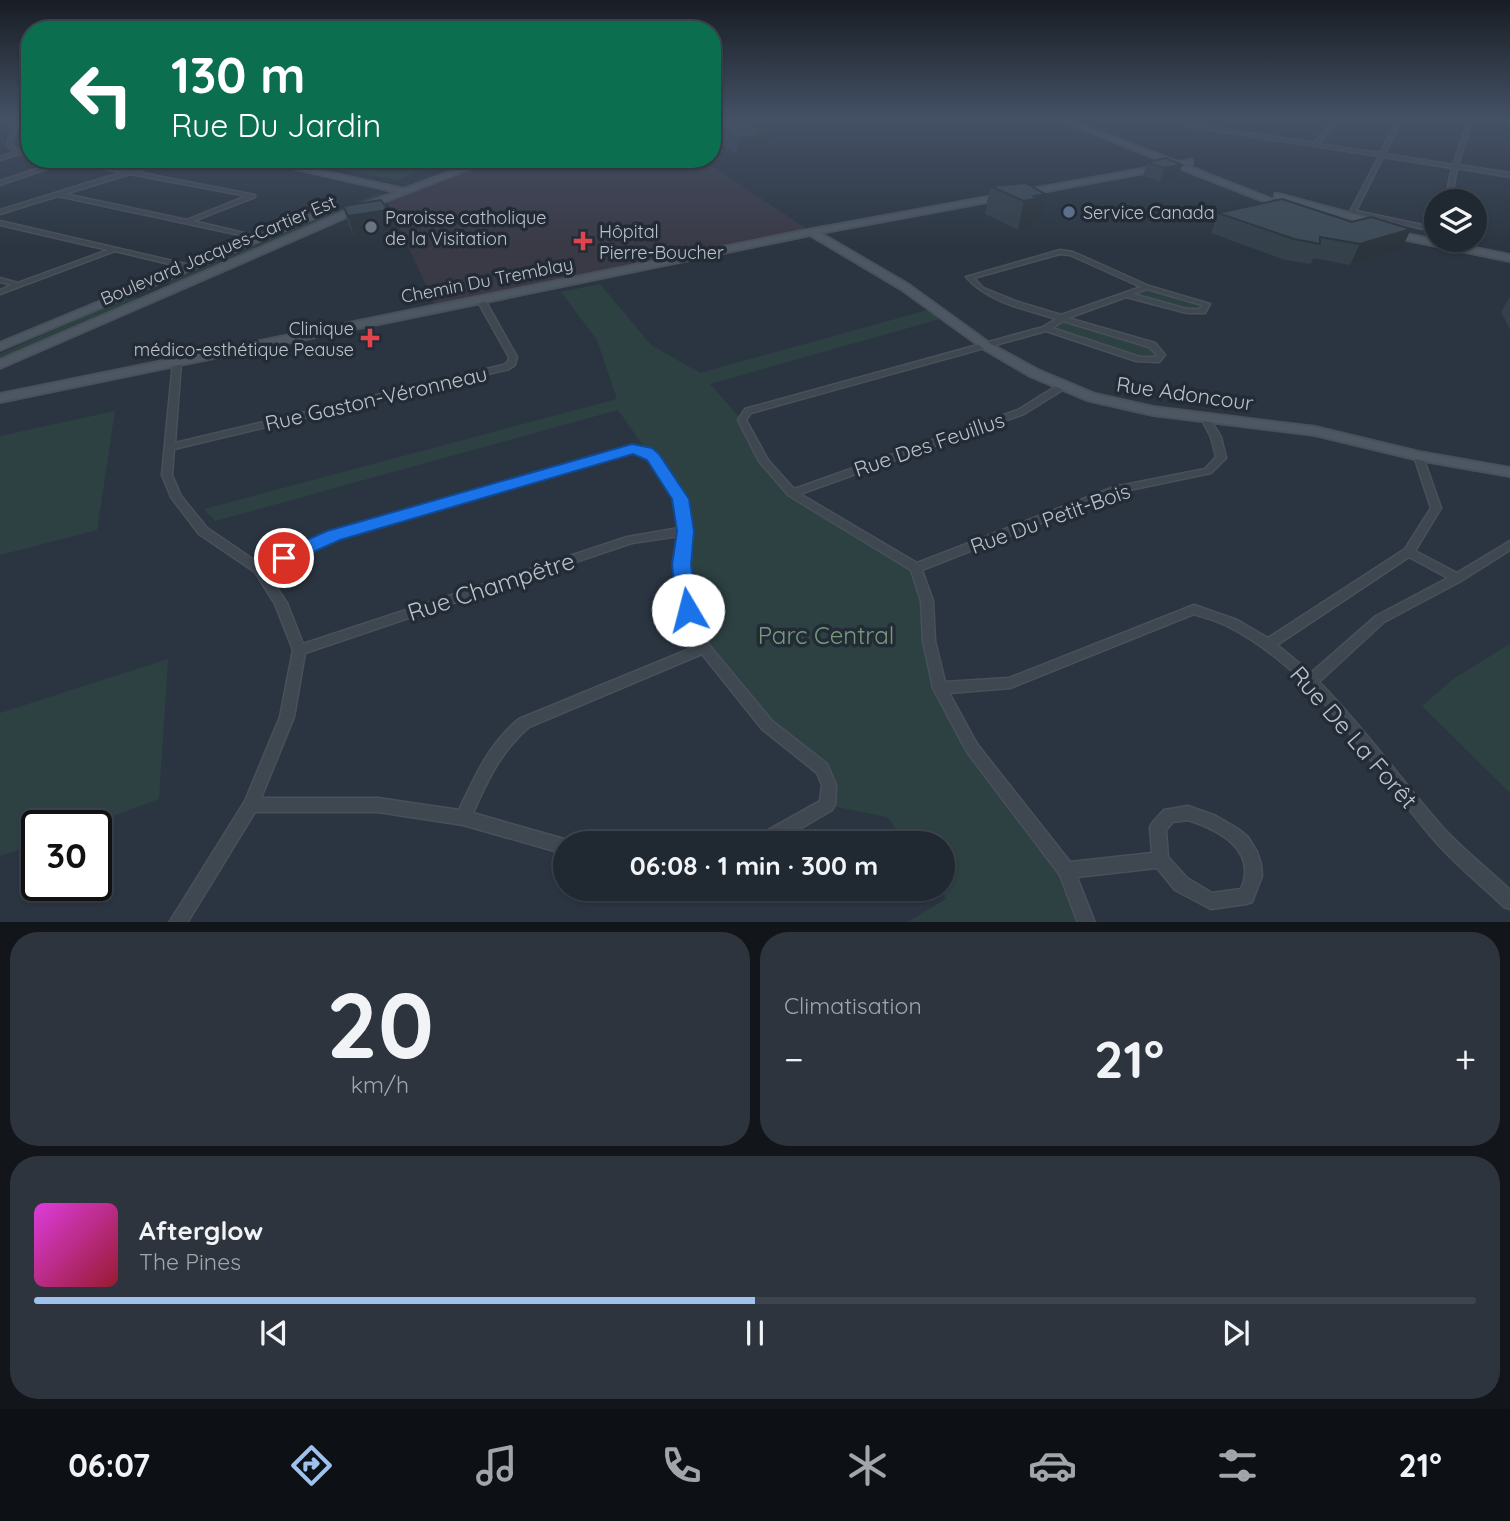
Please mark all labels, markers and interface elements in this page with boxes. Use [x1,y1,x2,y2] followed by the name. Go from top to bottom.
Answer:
[171,44,305,105] text: 130 m
[56,49,147,140] icon: left
[171,105,381,145] text: Rue Du Jardin
[1424,189,1487,252] map controls
[1424,189,1487,252] button: layers
[97,190,339,310] street label: Boulevard Jacques-Cartier Est
[1083,201,1215,224] place label: Service Canada
[1061,204,1077,220] marker: Service Canada
[385,206,547,250] place label: Paroisse catholique de la Visitation
[363,219,379,235] marker: Paroisse catholique de la Visitation
[599,220,724,264] place label: Hôpital Pierre-Boucher
[573,231,593,251] marker: Hôpital Pierre-Boucher
[399,252,575,308] street label: Chemin Du Tremblay
[134,317,354,361] place label: Clinique médico-esthétique Peause
[360,328,380,348] marker: Clinique médico-esthétique Peause
[262,360,490,436] street label: Rue Gaston-Véronneau
[1115,371,1255,415] street label: Rue Adoncour
[850,406,1008,482] street label: Rue Des Feuillus
[967,477,1133,559] street label: Rue Du Petit-Bois
[254,528,314,588] pin
[265,539,303,577] icon: arrive
[404,545,578,627] street label: Rue Champêtre
[651,573,725,647] position arrow
[758,620,894,650] park label: Parc Central
[1284,660,1424,814] street label: Rue De La Forêt
[21,810,112,901] speed limit sign: 30
[630,849,878,882] text: 06:08 · 1 min · 300 m
[326,967,434,1081] text: 20
[784,991,922,1020] text: Climatisation
[1094,1026,1164,1091] text: 21°
[784,1035,804,1083] text: −
[1455,1035,1476,1083] text: +
[351,1070,409,1099] text: km/h
[139,1214,263,1247] text: Afterglow
[139,1247,241,1276] text: The Pines
[255,1314,293,1352] icon: previous
[736,1314,774,1352] icon: pause
[1217,1314,1255,1352] icon: next
[287,1441,336,1490] icon: directions
[472,1441,521,1490] icon: music
[657,1441,706,1490] icon: phone
[843,1441,892,1490] icon: climate
[1028,1441,1077,1490] icon: car
[1213,1441,1262,1490] icon: filters
[68,1445,150,1485] text: 06:07
[1398,1445,1442,1485] text: 21°

